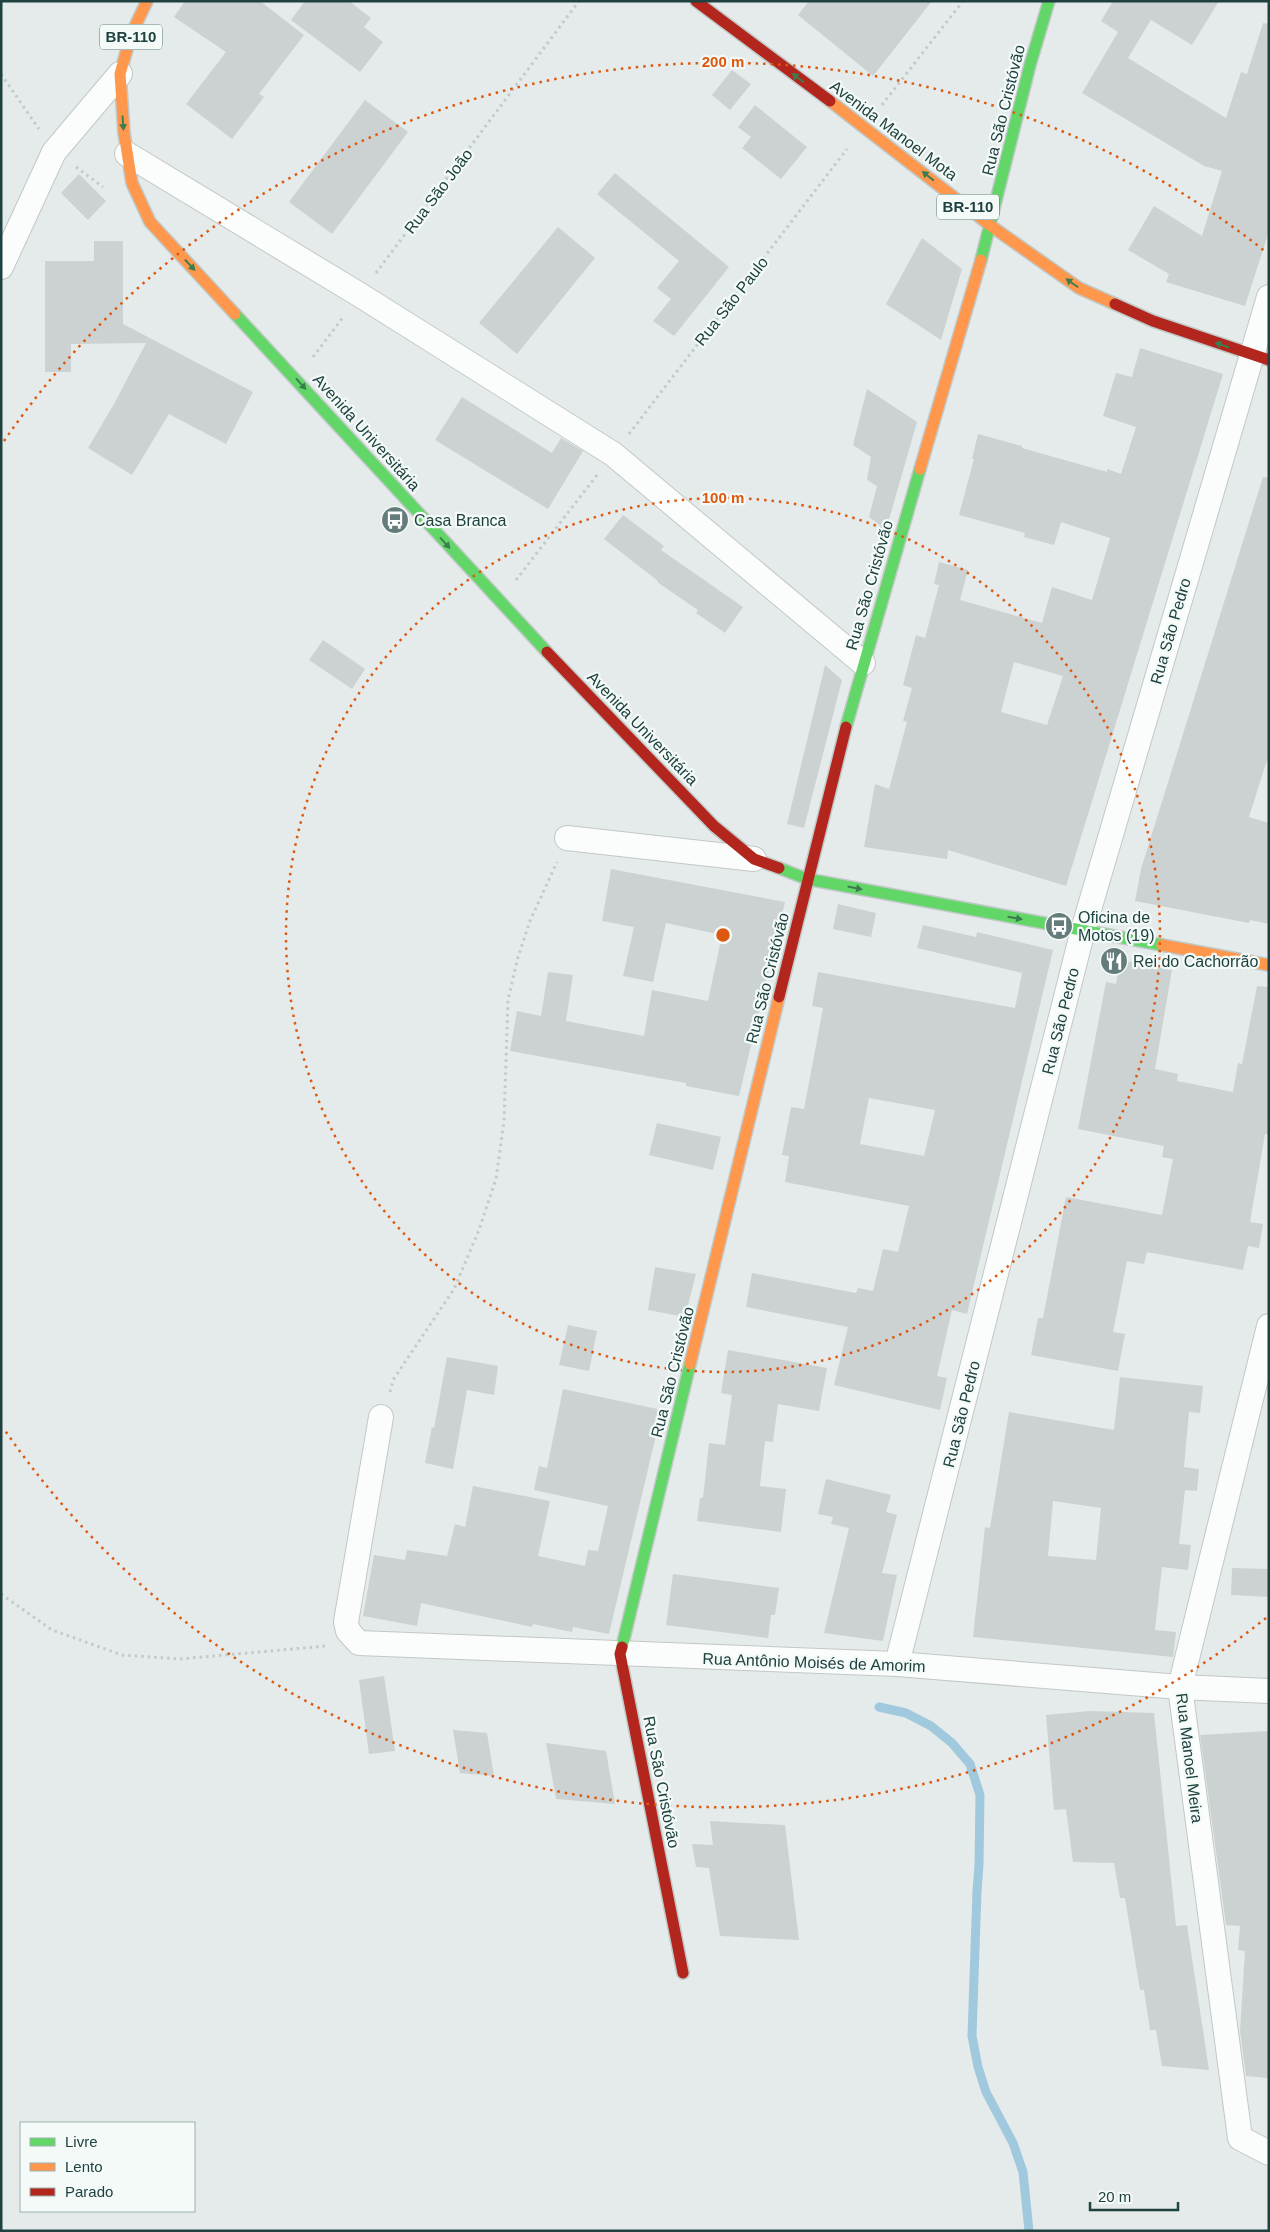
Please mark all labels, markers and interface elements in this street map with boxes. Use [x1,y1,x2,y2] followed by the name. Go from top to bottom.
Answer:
[100,24,162,50] road number: BR-110
[979,43,1028,177] street label: Rua São Cristóvão
[702,53,744,70] text: 200 m
[791,73,805,83] one-way arrow
[827,77,961,184] street label: Avenida Manoel Mota
[120,115,128,131] one-way arrow
[401,146,476,237] street label: Rua São João
[922,171,935,182] one-way arrow
[937,194,999,220] road number: BR-110
[692,254,771,349] street label: Rua São Paulo
[184,259,196,271] one-way arrow
[1066,278,1079,289] one-way arrow
[1214,341,1229,349] one-way arrow
[310,371,423,494] street label: Avenida Universitária
[295,378,307,390] one-way arrow
[702,489,744,506] text: 100 m
[380,505,410,535] bus stop icon: Casa Branca
[414,512,507,529] place label: Casa Branca
[843,518,896,652] street label: Rua São Cristóvão
[440,537,451,550] one-way arrow
[1147,576,1194,686] street label: Rua São Pedro
[584,668,701,789] street label: Avenida Universitária
[848,885,864,893] one-way arrow
[1078,909,1154,944] place label: Oficina de Motos (19)
[743,911,792,1045] street label: Rua São Cristóvão
[1044,911,1074,941] bus stop icon: Oficina de Motos (19)
[1007,914,1022,922] one-way arrow
[714,926,732,944] centre of rings
[1099,946,1129,976] restaurant icon: Rei do Cachorrão
[1133,953,1259,970] place label: Rei do Cachorrão
[1039,966,1082,1076] street label: Rua São Pedro
[648,1305,697,1439] street label: Rua São Cristóvão
[940,1359,983,1469] street label: Rua São Pedro
[702,1650,926,1675] street label: Rua Antônio Moisés de Amorim
[1173,1692,1206,1824] street label: Rua Manoel Meira
[640,1715,683,1850] street label: Rua São Cristóvão
[20,2122,195,2212] legend
[65,2133,98,2150] text: Livre
[65,2158,103,2175] text: Lento
[1090,2180,1178,2212] scale bar
[65,2183,113,2200] text: Parado
[1098,2188,1131,2205] text: 20 m

